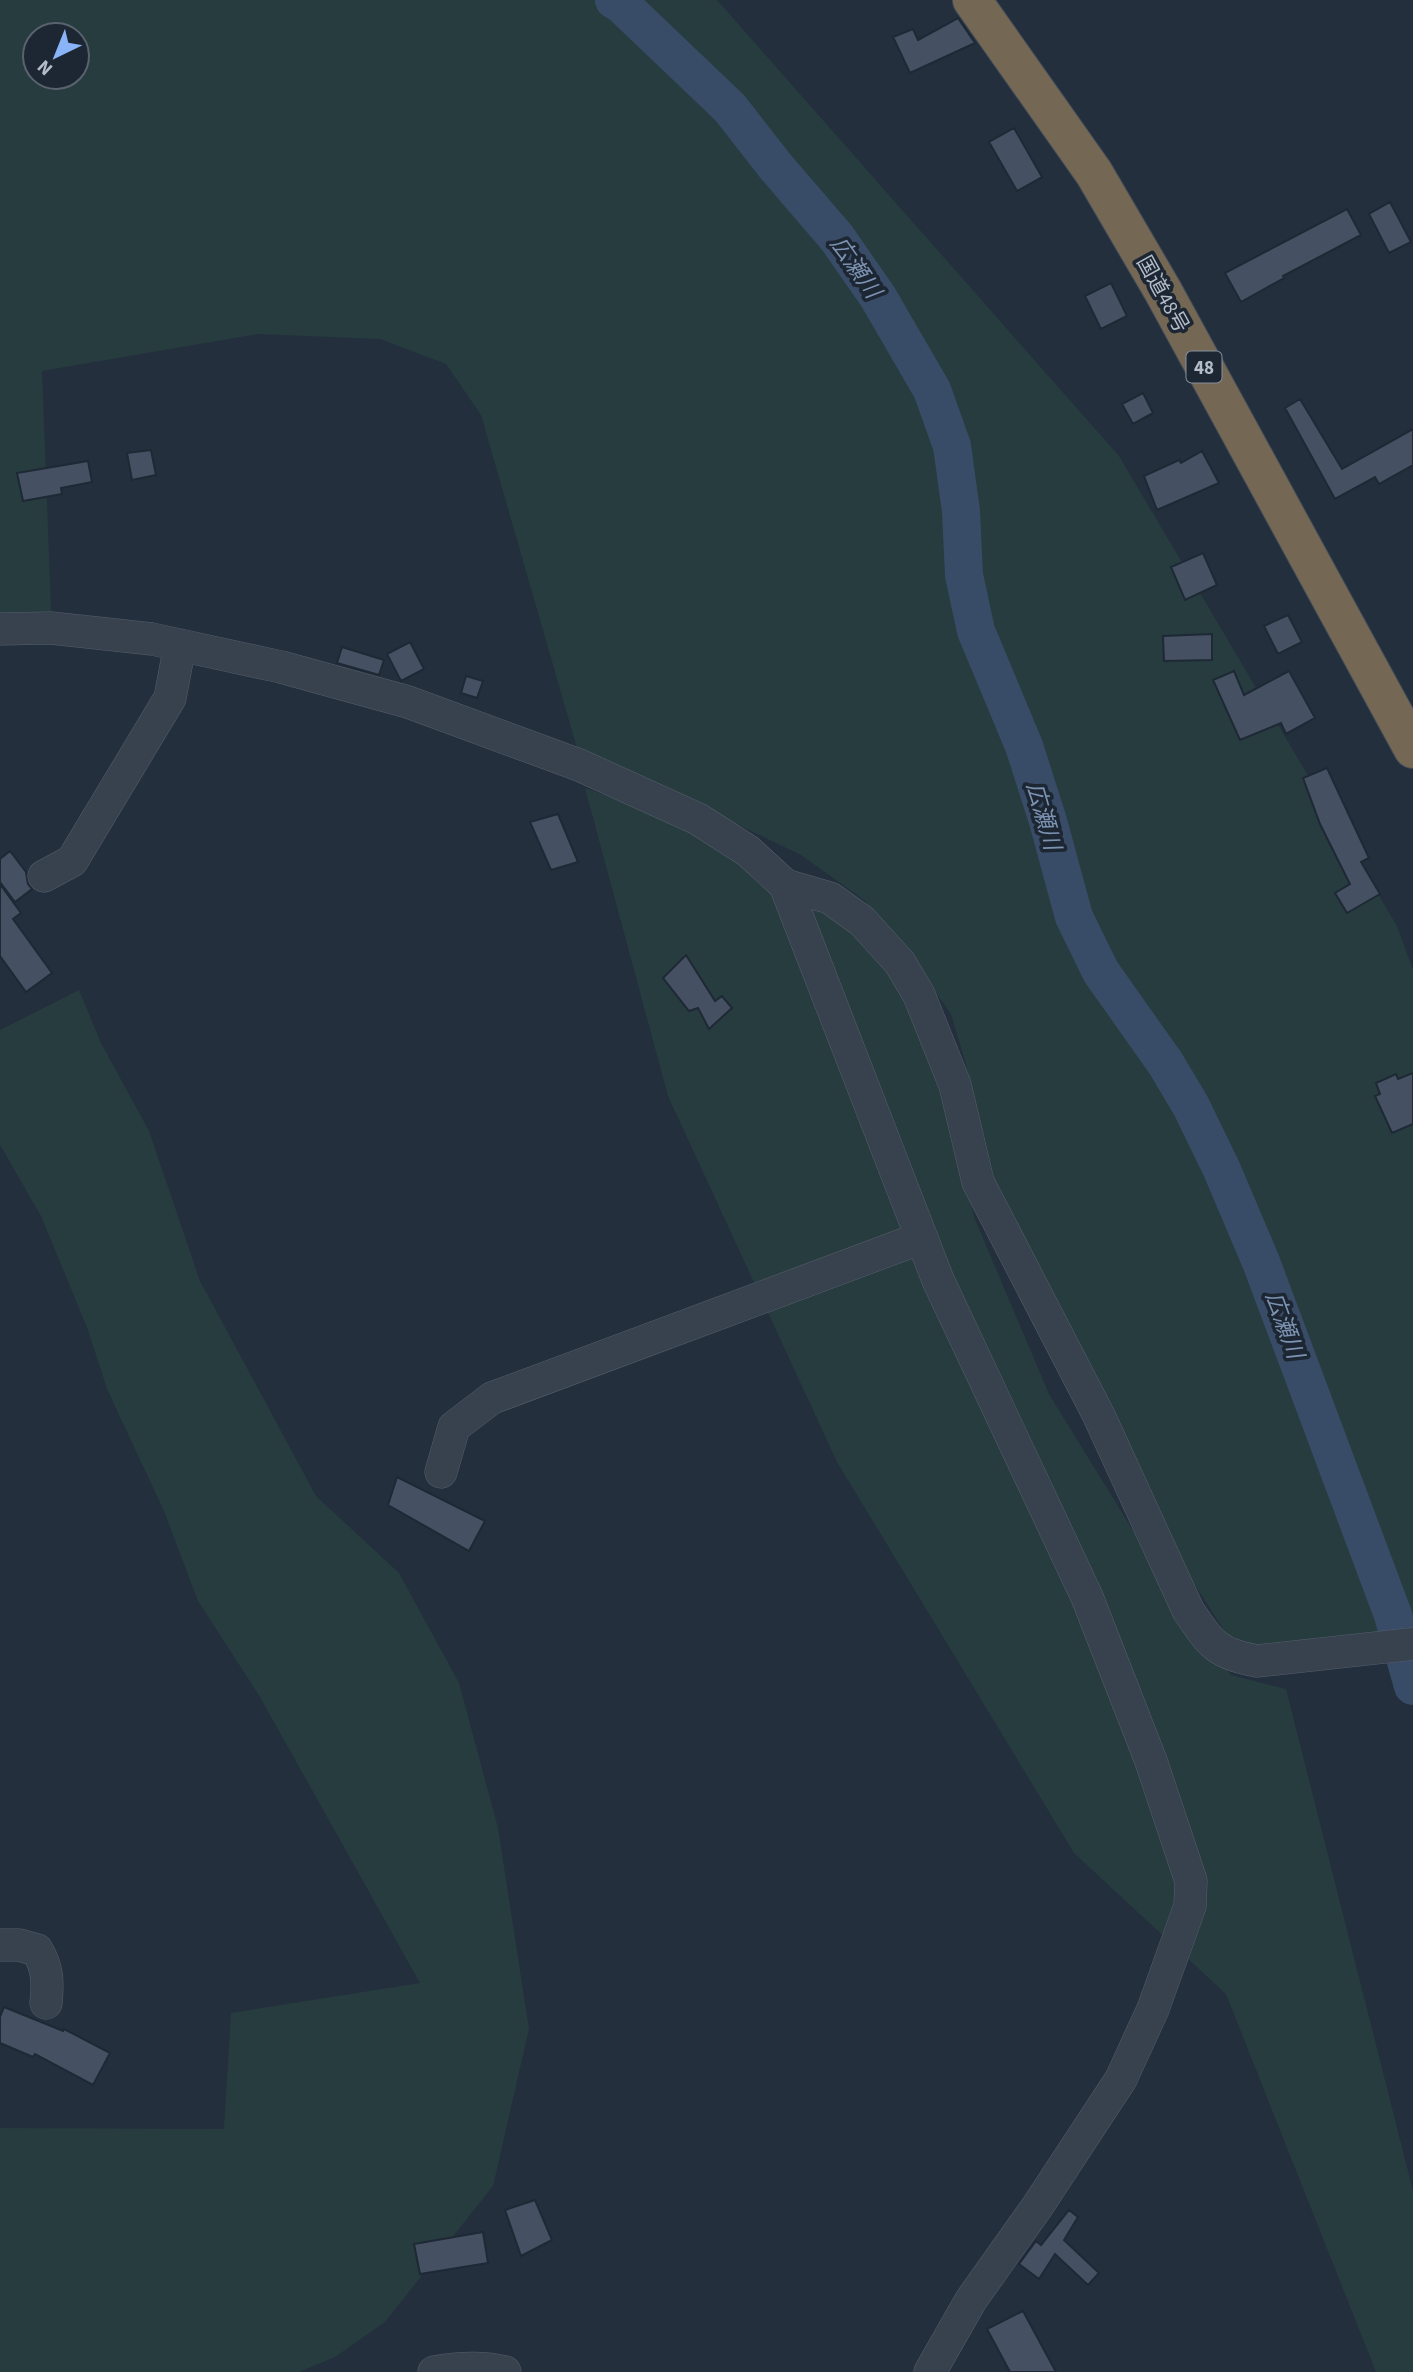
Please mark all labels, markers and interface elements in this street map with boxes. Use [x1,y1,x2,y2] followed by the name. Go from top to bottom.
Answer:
[21,21,91,91] north arrow
[32,53,59,82] text: N
[822,230,891,307] water label: 広瀬川
[1130,250,1196,338] street label: 国道48号
[1186,352,1222,382] road number: 48
[1018,778,1070,857] water label: 広瀬川
[1257,1287,1313,1366] water label: 広瀬川

